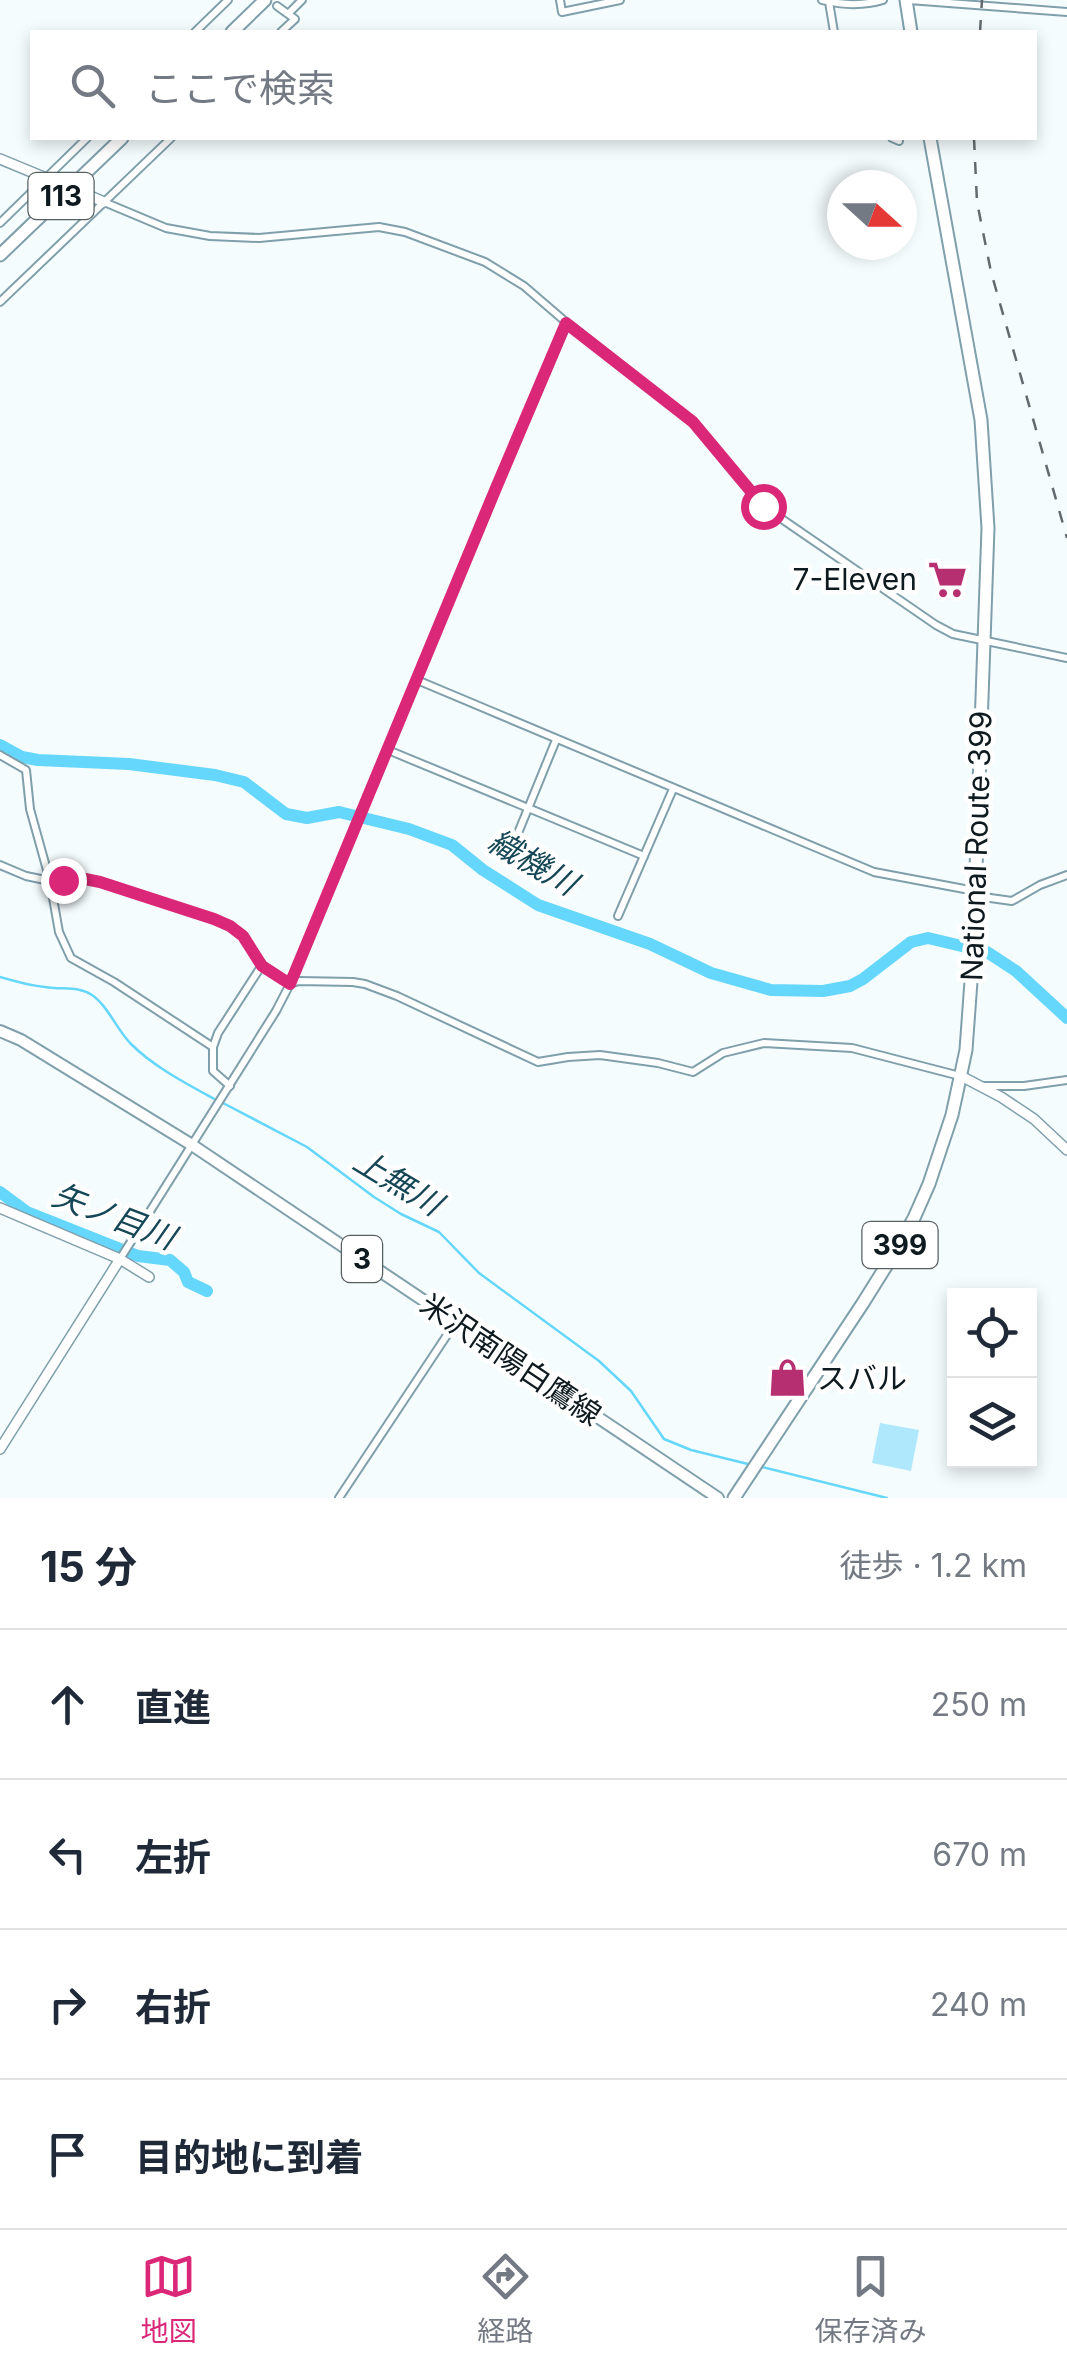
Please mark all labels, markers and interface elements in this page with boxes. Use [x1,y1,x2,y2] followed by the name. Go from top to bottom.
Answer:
[30,30,1037,140] search box
[65,58,120,113] icon: search
[145,65,335,111] text: ここで検索
[827,170,917,260] north arrow
[28,173,94,219] road number: 113
[741,484,787,530] route start
[926,558,968,600] supermarket icon: 7-Eleven
[793,561,917,597] place label: 7-Eleven
[953,710,999,982] street label: National Route 399
[482,821,587,904] water label: 織機川
[41,858,87,904] route end
[347,1141,452,1225] water label: 上無川
[47,1175,184,1258] water label: 矢ノ目川
[862,1222,938,1268] road number: 399
[342,1236,382,1282] road number: 3
[414,1285,608,1433] street label: 米沢南陽白鷹線
[947,1288,1037,1468] map controls
[947,1288,1037,1378] button: locate
[766,1357,808,1399] shop icon: スバル
[817,1360,907,1396] place label: スバル
[947,1378,1037,1468] button: layers
[40,1541,137,1592] text: 15 分
[839,1546,1027,1585] text: 徒歩 · 1.2 km
[40,1677,95,1732] icon: ahead
[135,1684,211,1730] text: 直進
[931,1685,1027,1724] text: 250 m
[40,1827,95,1882] icon: left
[135,1834,211,1880] text: 左折
[932,1835,1027,1874] text: 670 m
[40,1977,95,2032] icon: right
[135,1984,211,2030] text: 右折
[930,1985,1027,2024] text: 240 m
[40,2127,95,2182] icon: arrive
[135,2134,363,2180] text: 目的地に到着
[140,2249,197,2349] tab: 地図
[477,2249,534,2349] tab: 経路
[814,2249,927,2349] tab: 保存済み

